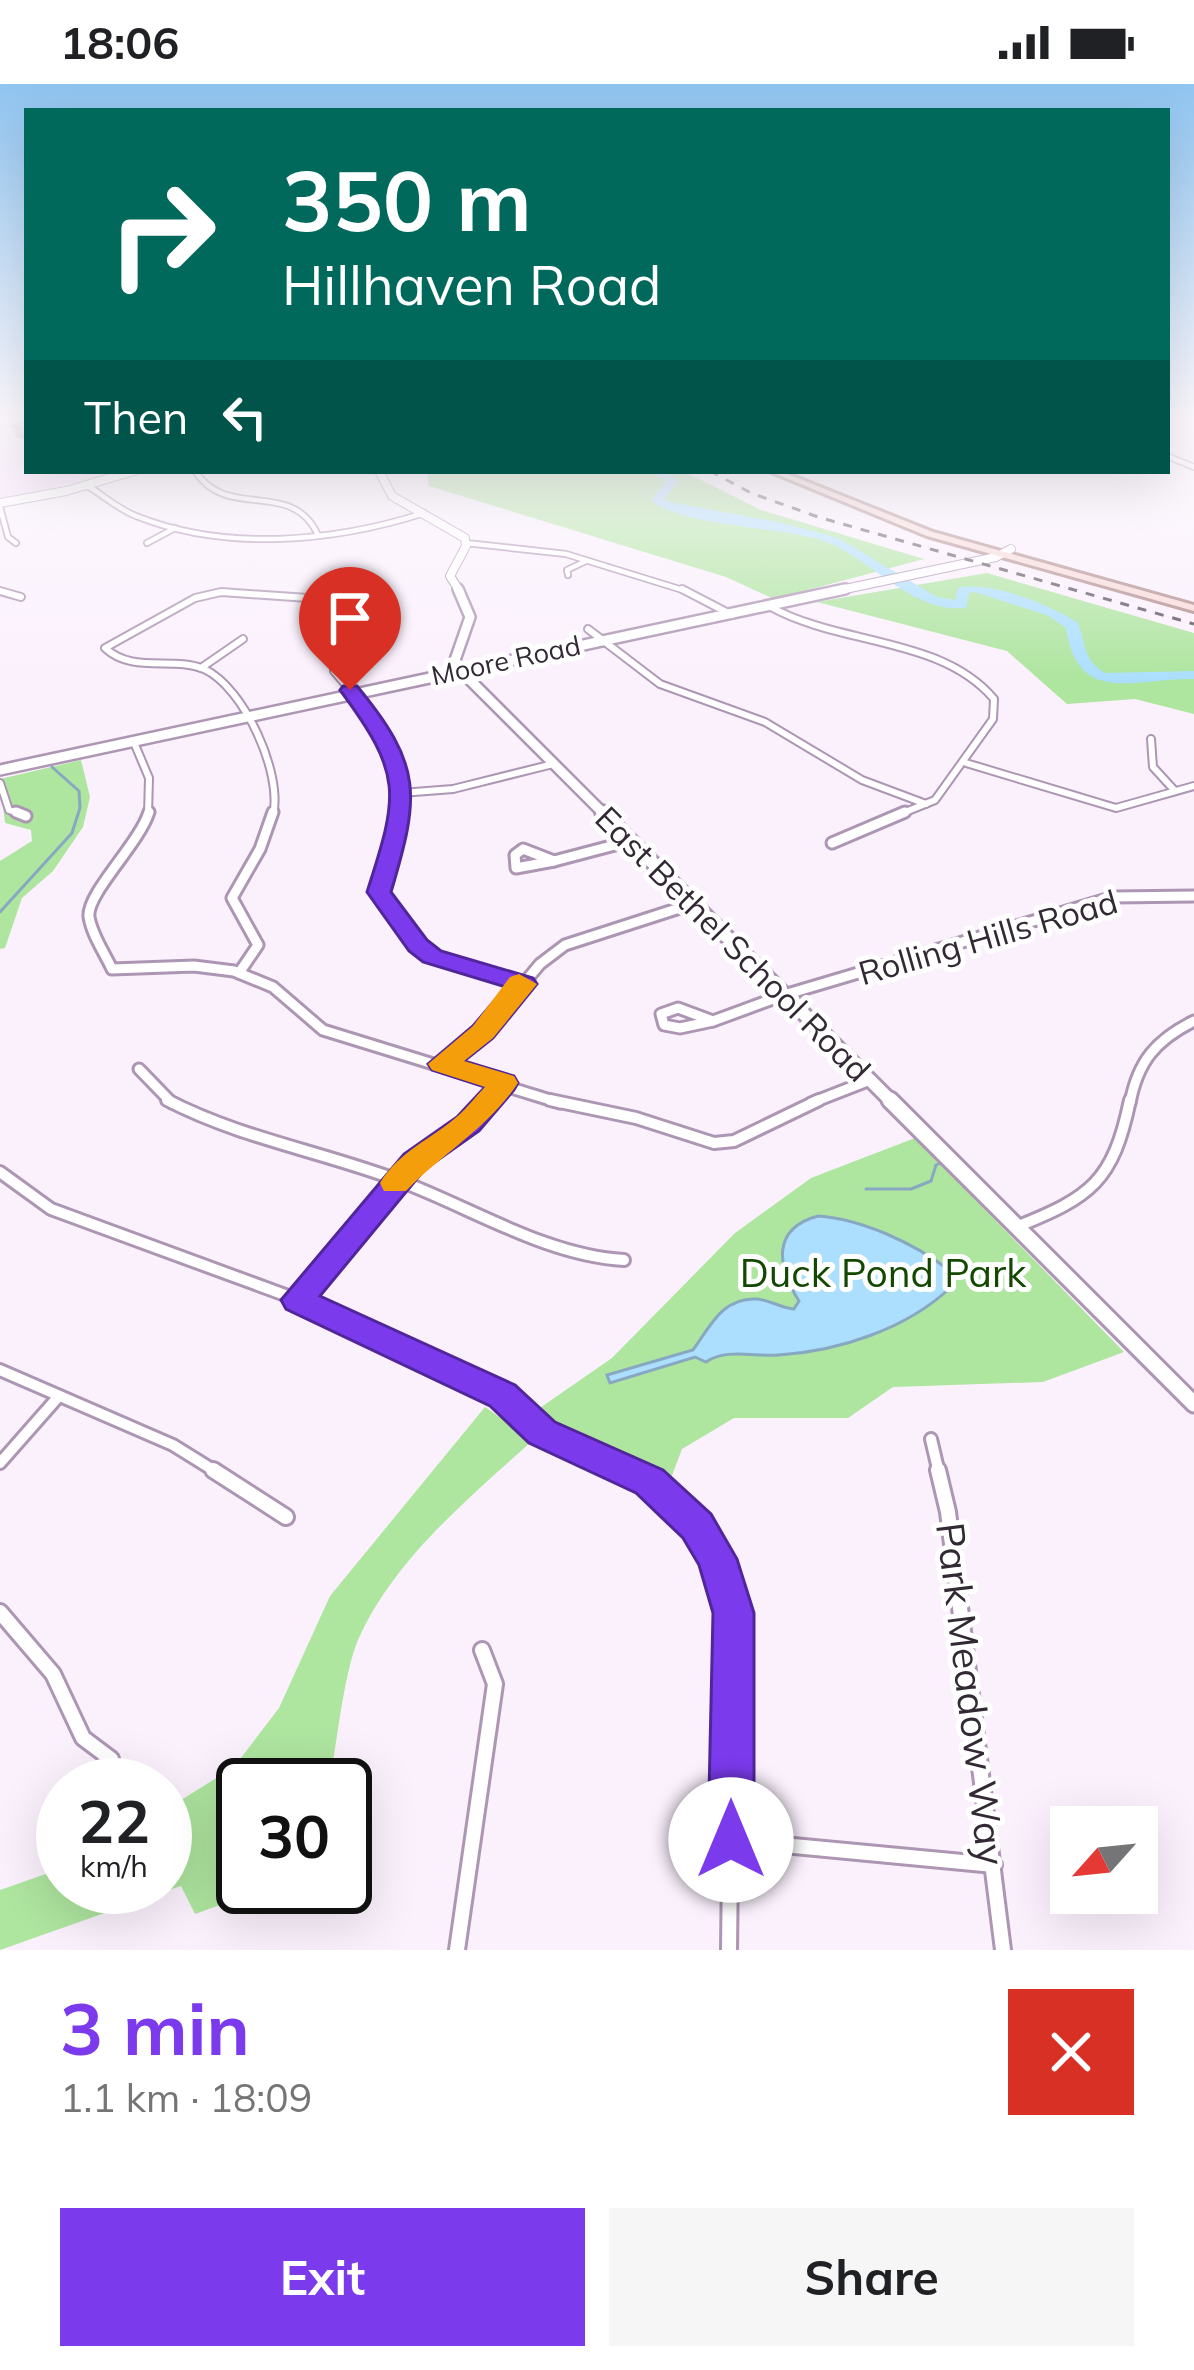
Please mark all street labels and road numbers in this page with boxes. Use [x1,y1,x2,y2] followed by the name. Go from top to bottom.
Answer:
[428,628,583,692] street label: Moore Road
[587,798,879,1090] street label: East Bethel School Road
[854,880,1122,993] street label: Rolling Hills Road
[926,1520,1017,1868] street label: Park Meadow Way

